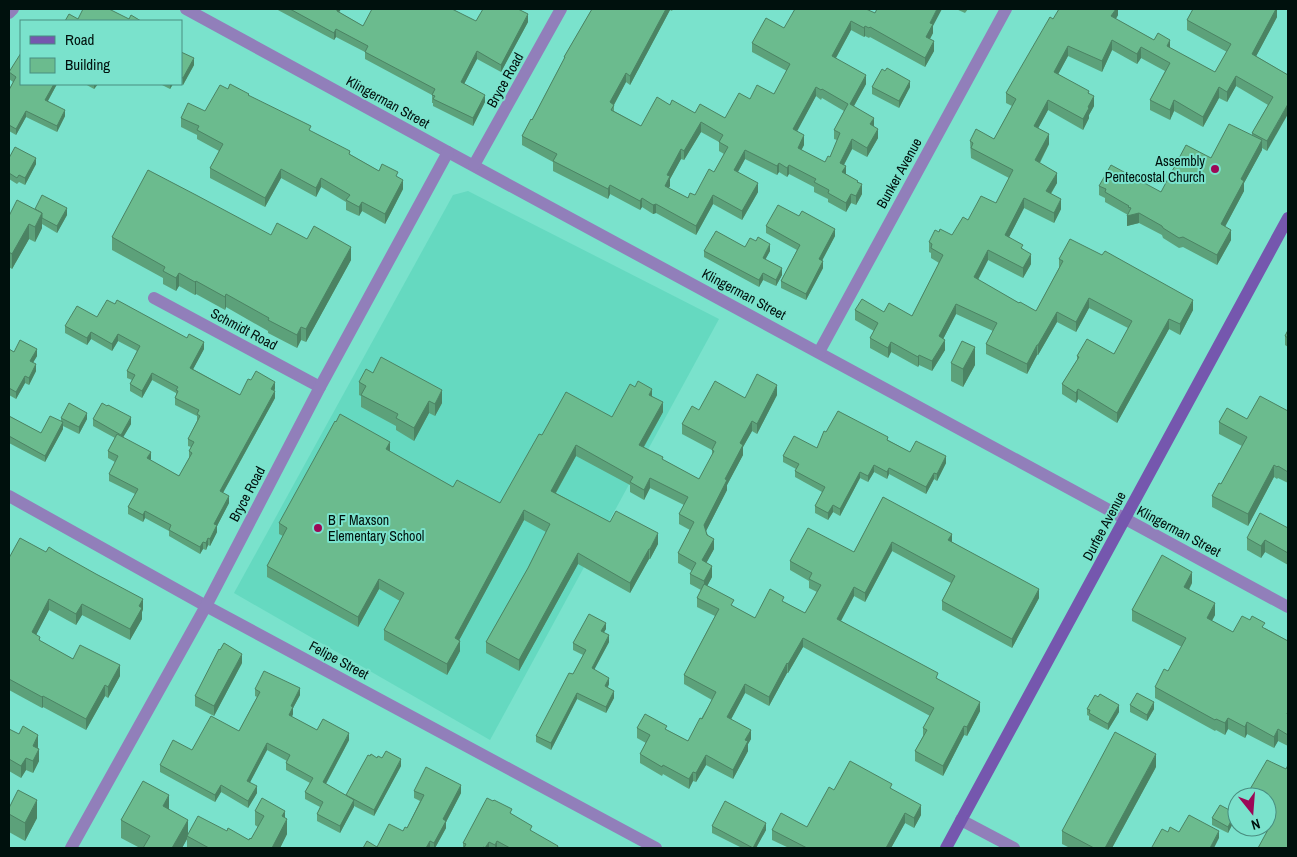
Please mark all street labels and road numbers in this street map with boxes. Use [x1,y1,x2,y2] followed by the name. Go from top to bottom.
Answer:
[483,49,527,111] street label: Bryce Road
[343,72,433,132] street label: Klingerman Street
[872,135,926,211] street label: Bunker Avenue
[699,264,789,324] street label: Klingerman Street
[208,304,280,354] street label: Schmidt Road
[225,463,269,525] street label: Bryce Road
[1078,488,1130,564] street label: Durfee Avenue
[1134,501,1224,561] street label: Klingerman Street
[306,637,372,683] street label: Felipe Street

